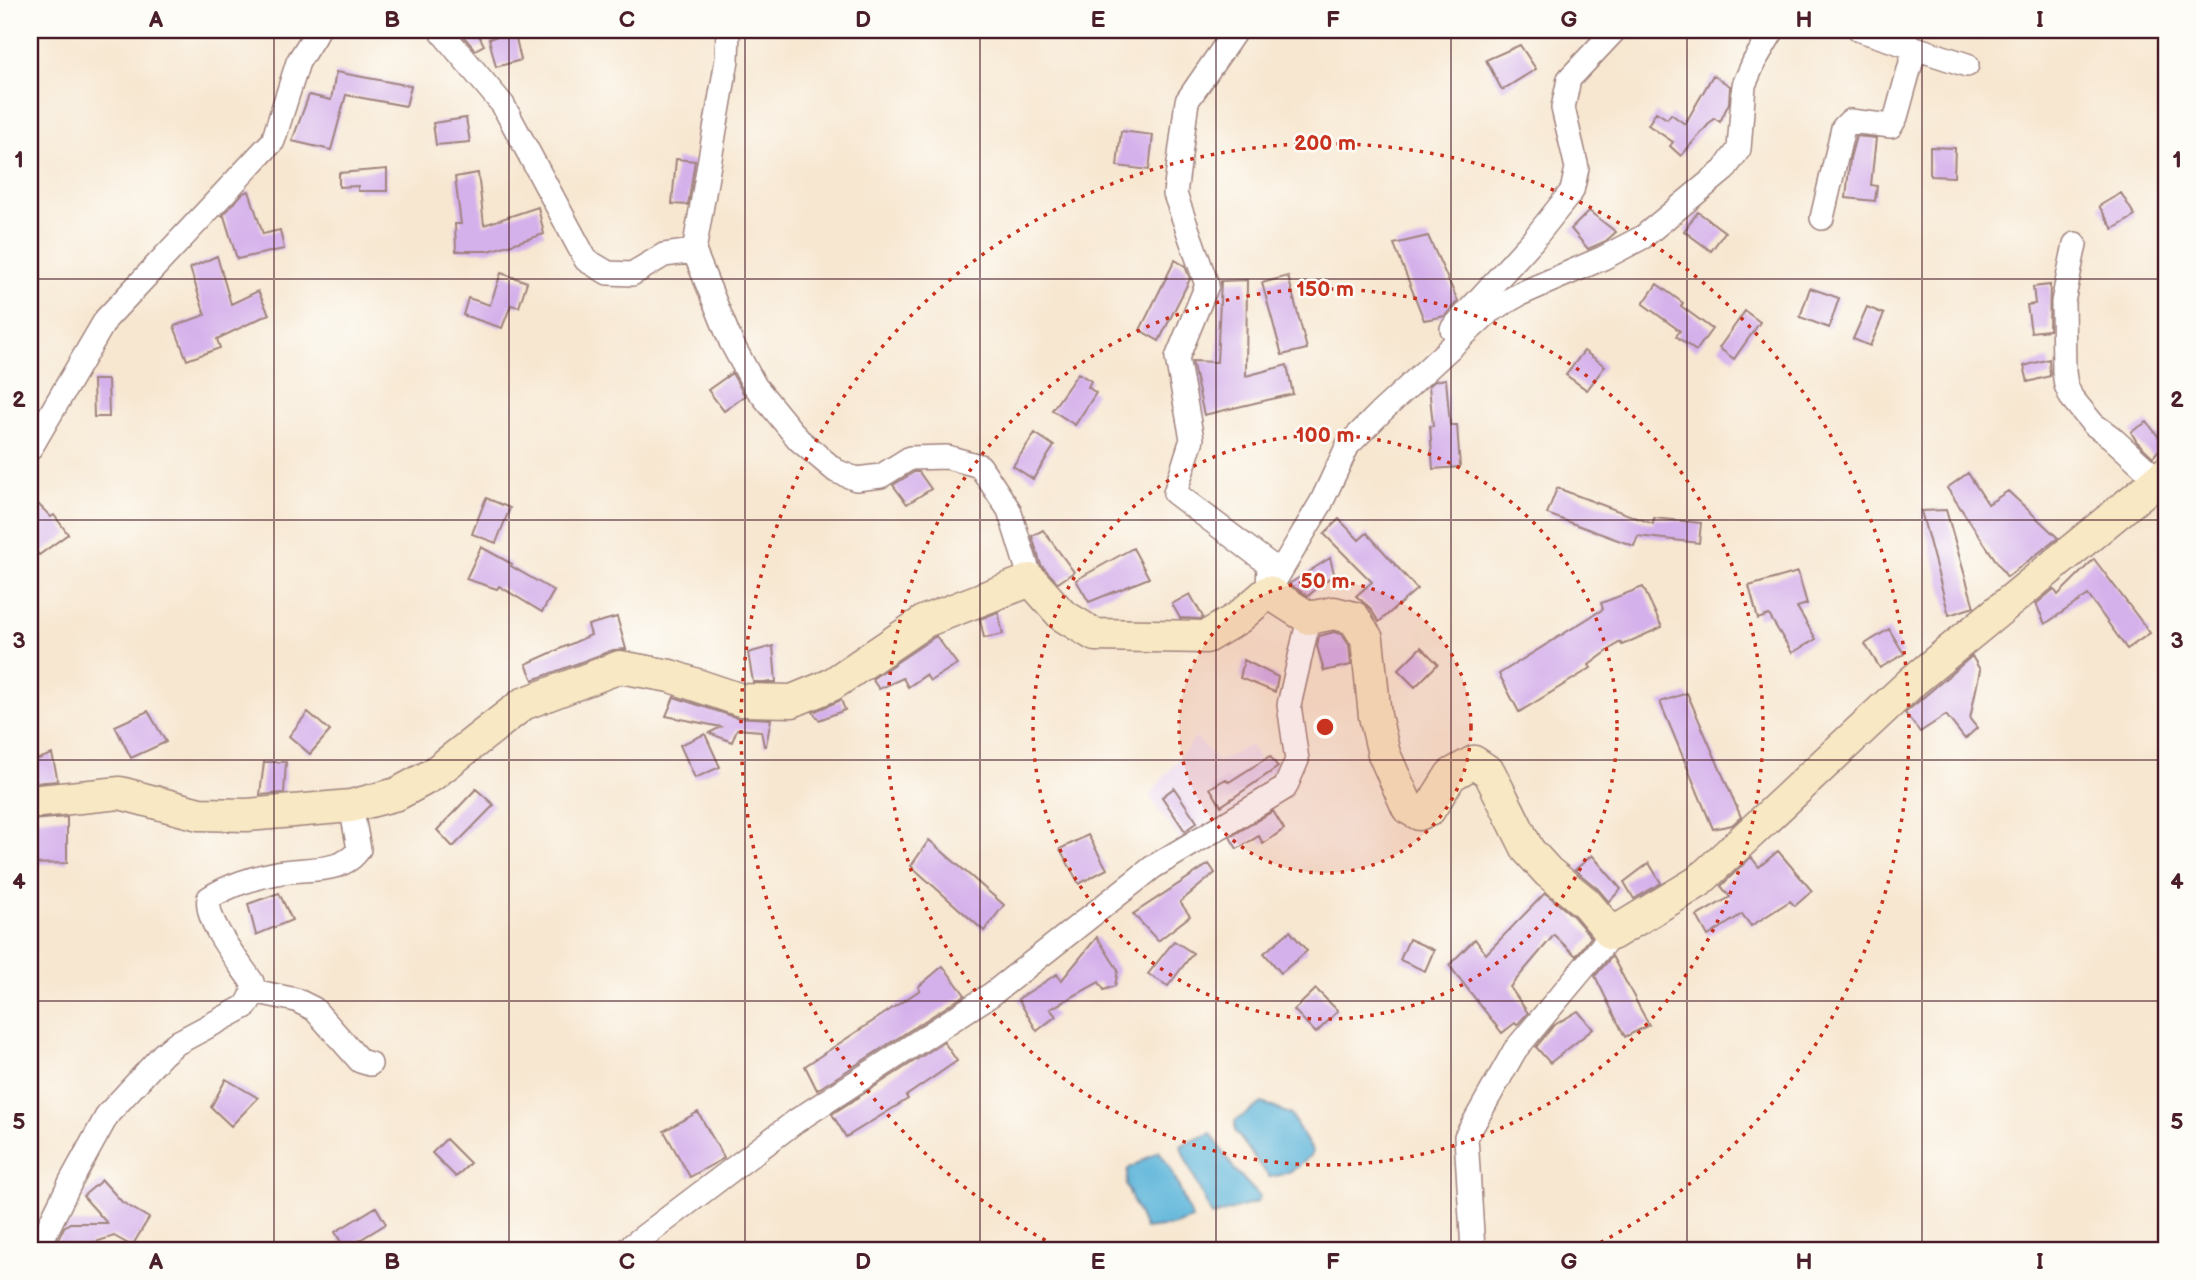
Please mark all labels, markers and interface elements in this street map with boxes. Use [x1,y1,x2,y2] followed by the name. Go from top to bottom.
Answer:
[148,6,164,34] text: A
[384,6,400,34] text: B
[619,6,635,34] text: C
[855,6,871,34] text: D
[1091,6,1106,34] text: E
[1326,6,1340,34] text: F
[1561,6,1578,34] text: G
[1795,6,1813,34] text: H
[2036,6,2044,34] text: I
[1294,131,1356,156] text: 200 m
[14,146,24,174] text: 1
[2172,146,2182,174] text: 1
[1296,277,1354,302] text: 150 m
[12,386,26,414] text: 2
[2170,386,2184,414] text: 2
[1296,423,1354,448] text: 100 m
[1301,569,1349,594] text: 50 m
[12,627,26,655] text: 3
[2170,627,2184,655] text: 3
[1313,715,1337,739] centre of rings
[12,868,26,896] text: 4
[2170,868,2184,896] text: 4
[12,1108,26,1136] text: 5
[2170,1108,2184,1136] text: 5
[148,1248,164,1276] text: A
[384,1248,400,1276] text: B
[619,1248,635,1276] text: C
[855,1248,871,1276] text: D
[1091,1248,1106,1276] text: E
[1326,1248,1340,1276] text: F
[1561,1248,1578,1276] text: G
[1795,1248,1813,1276] text: H
[2036,1248,2044,1276] text: I

